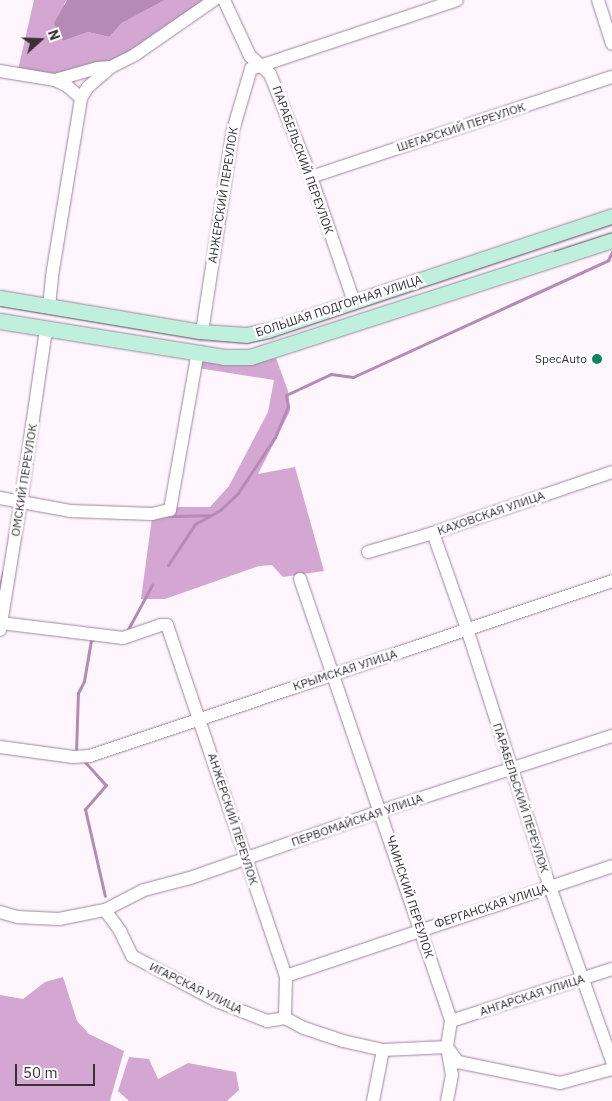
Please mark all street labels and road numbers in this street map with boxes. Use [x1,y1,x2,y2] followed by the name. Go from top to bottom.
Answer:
[269,84,337,236] street label: ПАРАБЕЛЬСКИЙ ПЕРЕУЛОК
[395,99,527,155] street label: ШЕГАРСКИЙ ПЕРЕУЛОК
[205,126,241,264] street label: АНЖЕРСКИЙ ПЕРЕУЛОК
[254,272,424,340] street label: БОЛЬШАЯ ПОДГОРНАЯ УЛИЦА
[8,422,40,538] street label: ОМСКИЙ ПЕРЕУЛОК
[435,488,547,538] street label: КАХОВСКАЯ УЛИЦА
[291,646,399,694] street label: КРЫМСКАЯ УЛИЦА
[490,721,552,875] street label: ПАРАБЕЛЬСКИЙ ПЕРЕУЛОК
[205,751,261,887] street label: АНЖЕРСКИЙ ПЕРЕУЛОК
[289,791,425,849] street label: ПЕРВОМАЙСКАЯ УЛИЦА
[383,834,437,960] street label: ЧАИНСКИЙ ПЕРЕУЛОК
[432,881,550,931] street label: ФЕРГАНСКАЯ УЛИЦА
[147,959,245,1017] street label: ИГАРСКАЯ УЛИЦА
[478,971,586,1019] street label: АНГАРСКАЯ УЛИЦА

